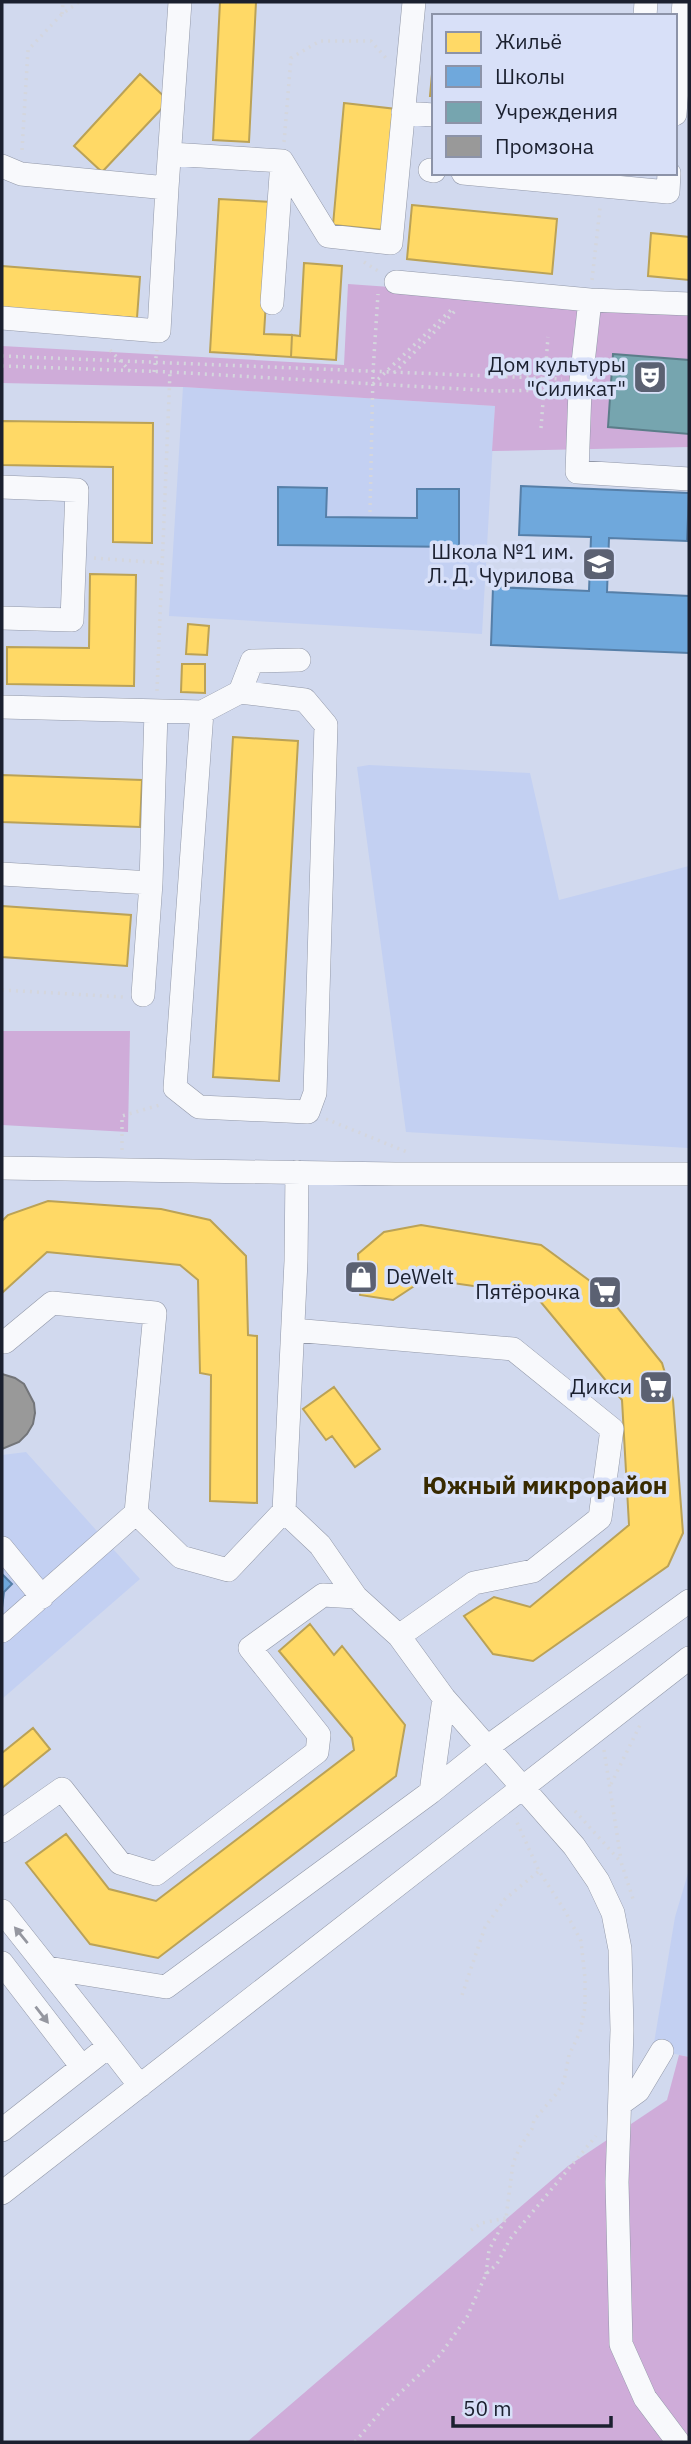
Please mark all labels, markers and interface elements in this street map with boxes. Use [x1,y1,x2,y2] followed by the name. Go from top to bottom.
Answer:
[432,14,677,175] legend
[495,27,562,55] text: Жильё
[495,62,565,90] text: Школы
[495,97,618,125] text: Учреждения
[495,132,594,160] text: Промзона
[488,350,626,402] place label: Дом культуры "Силикат"
[631,358,669,396] theatre icon: Дом культуры "Силикат"
[428,537,574,589] place label: Школа №1 им. Л. Д. Чурилова
[580,545,618,583] school or university icon: Школа №1 им. Л. Д. Чурилова
[342,1258,380,1296] shop icon: DeWelt
[386,1262,454,1290] place label: DeWelt
[586,1273,624,1311] supermarket icon: Пятёрочка
[475,1277,580,1305] place label: Пятёрочка
[637,1368,675,1406] supermarket icon: Дикси
[570,1372,632,1400] place label: Дикси
[423,1469,667,1501] district label: Южный микрорайон
[14,1926,29,1943] one-way arrow
[35,2006,49,2024] one-way arrow
[453,2384,610,2428] scale bar
[463,2394,512,2422] text: 50 m

